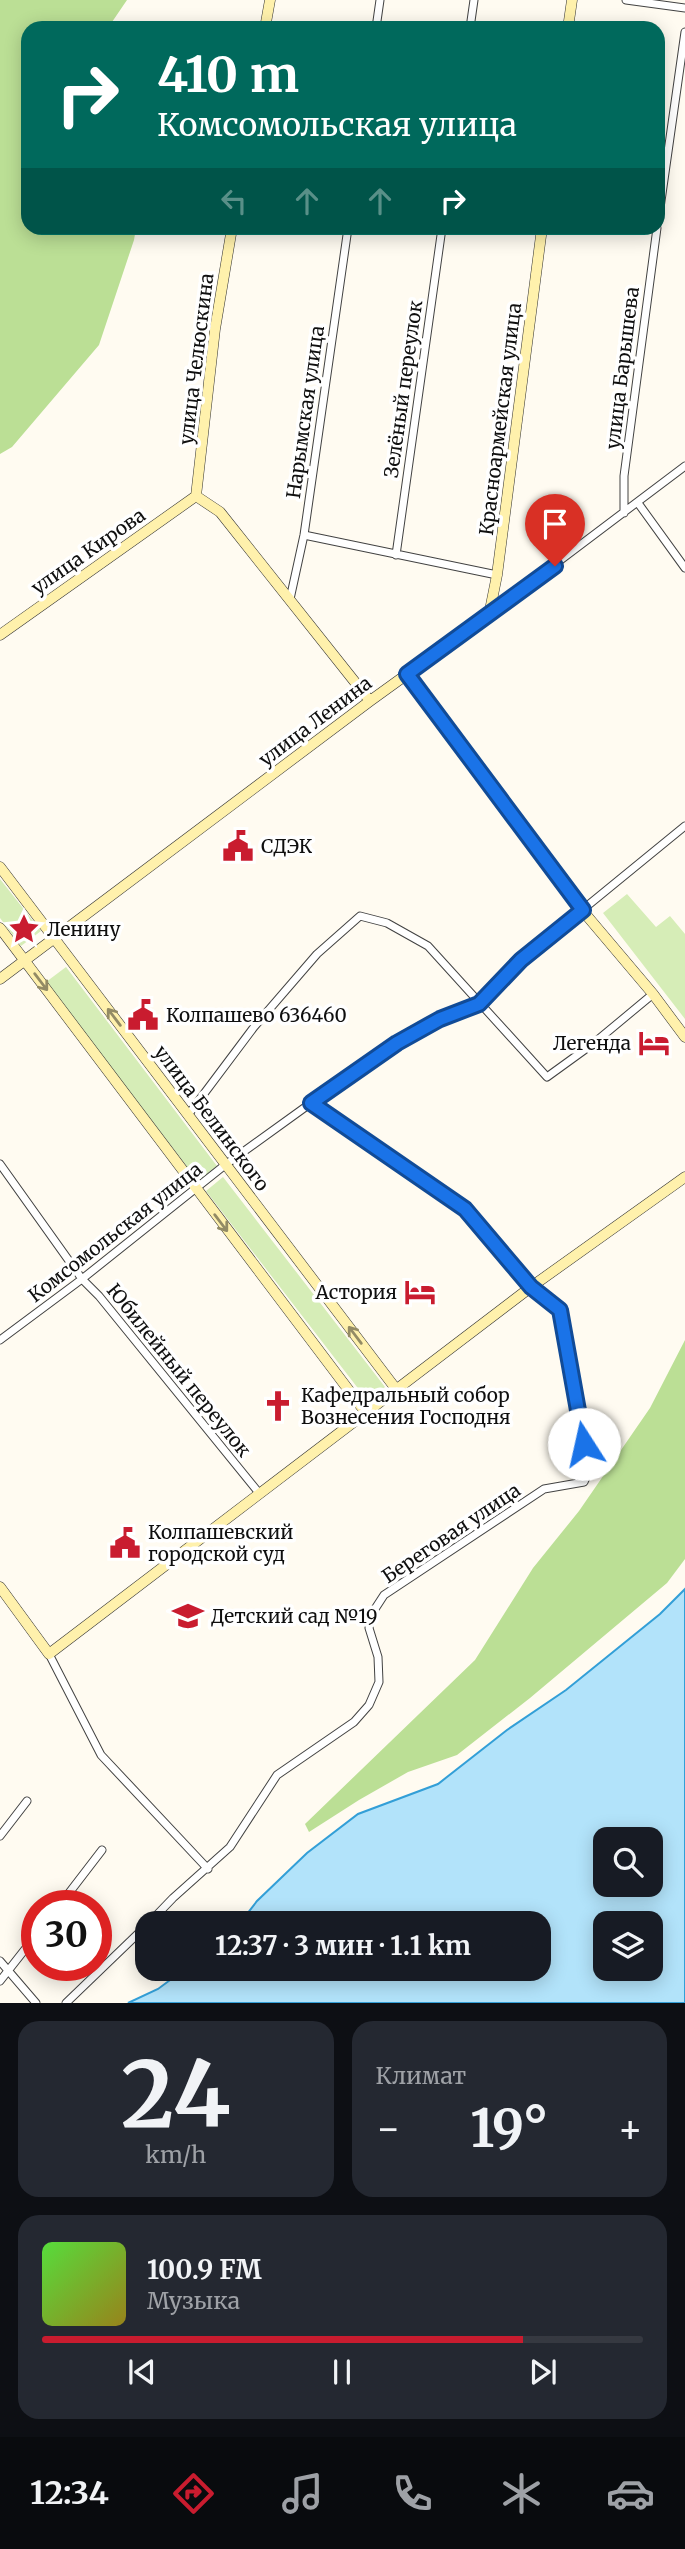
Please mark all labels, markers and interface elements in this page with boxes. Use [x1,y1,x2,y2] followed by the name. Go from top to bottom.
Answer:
[157,44,299,105] text: 410 m
[42,49,133,140] icon: right
[157,105,517,145] text: Комсомольская улица
[215,182,253,220] icon: left
[288,182,326,220] icon: ahead
[361,182,399,220] icon: ahead
[434,182,472,220] icon: right
[174,272,218,446] street label: улица Челюскина
[600,285,644,451] street label: улица Барышева
[379,299,427,479] street label: Зелёный переулок
[474,301,526,537] street label: Красноармейская улица
[281,324,329,500] street label: Нарымская улица
[525,494,585,566] pin
[26,503,150,599] street label: улица Кирова
[536,505,574,543] icon: arrive
[254,671,376,771] street label: улица Ленина
[221,829,255,863] public building icon: СДЭК
[261,834,313,858] place label: СДЭК
[7,912,41,946] place icon: Ленину
[47,917,121,941] place label: Ленину
[34,972,49,991] one-way arrow
[126,998,160,1032] public building icon: Колпашево 636460
[166,1003,347,1027] place label: Колпашево 636460
[107,1008,122,1027] one-way arrow
[637,1026,671,1060] hotel icon: Легенда
[553,1031,631,1055] place label: Легенда
[149,1040,275,1196] street label: улица Белинского
[23,1157,207,1307] street label: Комсомольская улица
[214,1213,229,1232] one-way arrow
[403,1275,437,1309] hotel icon: Астория
[102,1279,256,1461] street label: Юбилейный переулок
[314,1280,397,1304] place label: Астория
[348,1326,362,1345] one-way arrow
[301,1383,511,1429] place label: Кафедральный собор Вознесения Господня
[261,1389,295,1423] church icon: Кафедральный собор Вознесения Господня
[547,1407,621,1481] position arrow
[377,1478,525,1588] street label: Береговая улица
[148,1520,293,1566] place label: Колпашевский городской суд
[108,1526,142,1560] public building icon: Колпашевский городской суд
[171,1599,205,1633] school or university icon: Детский сад №19
[211,1604,377,1628] place label: Детский сад №19
[593,1827,663,1981] map controls
[593,1827,663,1897] button: search
[21,1890,112,1981] speed limit sign: 30
[593,1911,663,1981] button: layers
[215,1929,471,1962] text: 12:37 · 3 мин · 1.1 km
[121,2037,231,2152] text: 24
[376,2061,466,2090] text: Климат
[470,2096,548,2161] text: 19°
[376,2105,401,2152] text: −
[618,2105,643,2152] text: +
[145,2140,206,2169] text: km/h
[147,2253,262,2286] text: 100.9 FM
[147,2286,240,2315] text: Музыка
[123,2353,161,2391] icon: previous
[323,2353,361,2391] icon: pause
[524,2353,562,2391] icon: next
[169,2469,218,2518] icon: directions
[278,2469,327,2518] icon: music
[388,2469,437,2518] icon: phone
[497,2469,546,2518] icon: climate
[606,2469,655,2518] icon: car
[30,2473,109,2513] text: 12:34

